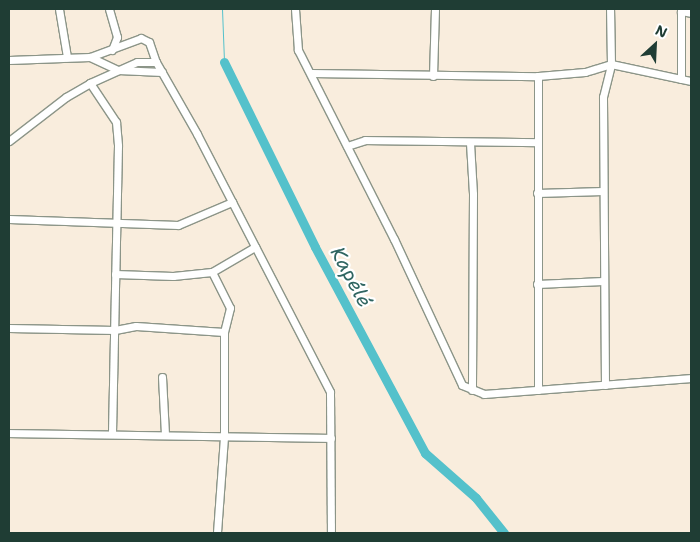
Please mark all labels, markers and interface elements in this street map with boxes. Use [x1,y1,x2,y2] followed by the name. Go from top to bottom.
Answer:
[630,20,680,70] north arrow
[653,21,670,42] text: N
[325,243,377,311] water label: Kapélé

